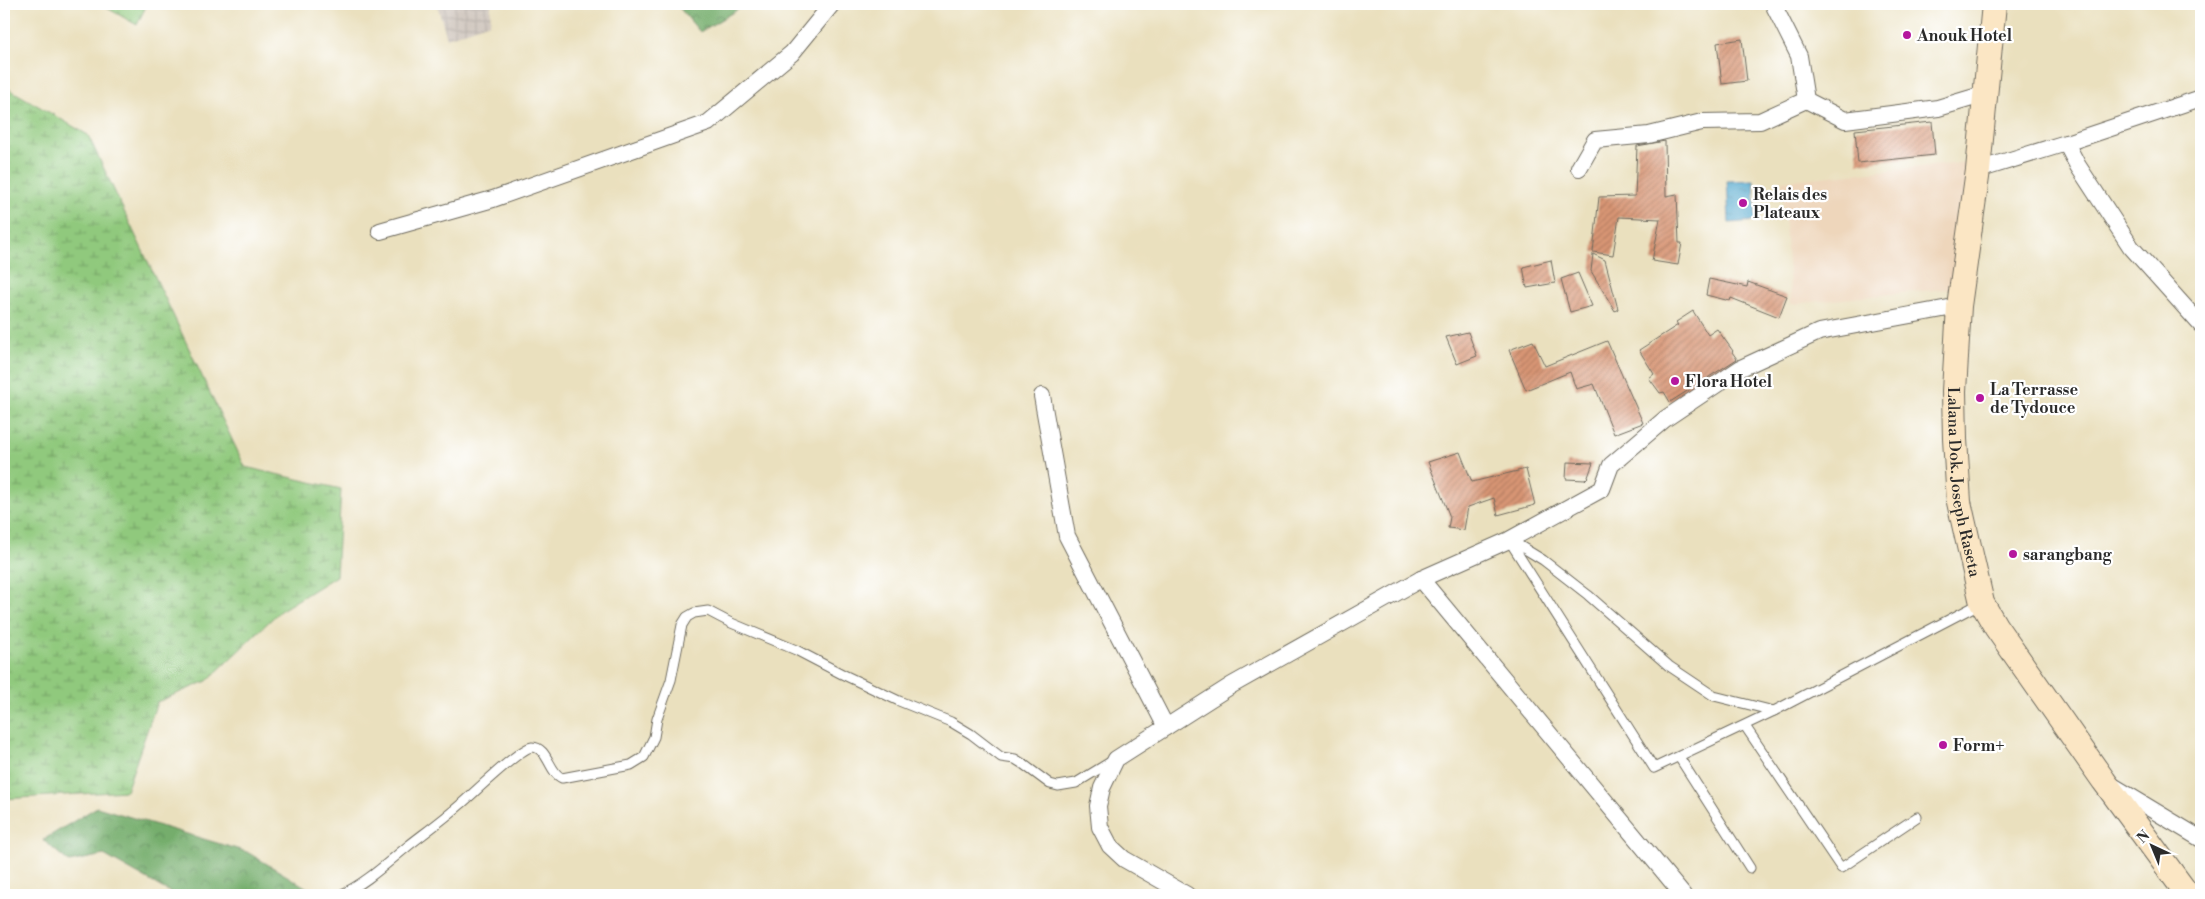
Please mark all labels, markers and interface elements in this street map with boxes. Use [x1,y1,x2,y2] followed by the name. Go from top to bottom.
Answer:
[1916,26,2013,46] place label: Anouk Hotel
[1901,29,1913,41] marker: Anouk Hotel
[1753,185,1827,223] place label: Relais des Plateaux
[1737,197,1749,209] marker: Relais des Plateaux
[1685,372,1773,392] place label: Flora Hotel
[1669,375,1681,387] marker: Flora Hotel
[1990,380,2078,418] place label: La Terrasse de Tydouce
[1943,387,1985,580] street label: Lalana Dok. Joseph Raseta
[1974,392,1986,404] marker: La Terrasse de Tydouce
[2023,545,2113,565] place label: sarangbang
[2007,548,2019,560] marker: sarangbang
[1953,736,2005,756] place label: Form+
[1937,739,1949,751] marker: Form+
[2128,822,2178,872] north arrow
[2133,827,2154,848] text: N

